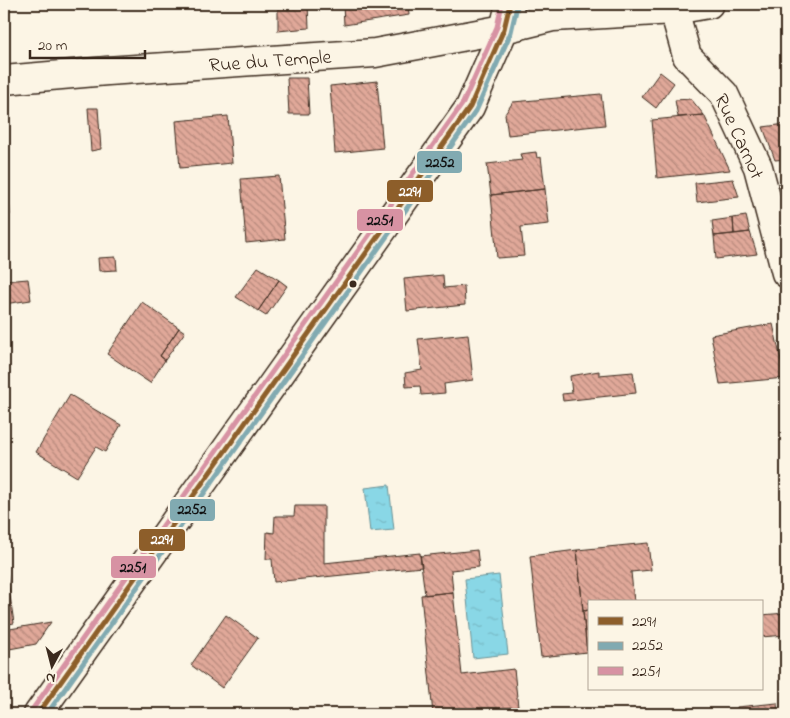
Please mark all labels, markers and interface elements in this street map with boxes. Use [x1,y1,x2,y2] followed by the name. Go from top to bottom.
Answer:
[30,28,145,60] scale bar
[38,35,68,57] text: 20 m
[208,44,332,81] street label: Rue du Temple
[705,90,770,185] street label: Rue Carnot
[416,150,463,174] line badge: 2252
[425,153,454,174] text: 2252
[386,179,434,203] line badge: 2291
[398,182,422,203] text: 2291
[356,208,404,232] line badge: 2251
[366,211,394,232] text: 2251
[348,279,358,289] unlabelled marker
[169,498,216,522] line badge: 2252
[177,500,206,521] text: 2252
[138,528,186,552] line badge: 2291
[150,530,174,551] text: 2291
[110,555,157,579] line badge: 2251
[119,558,147,579] text: 2251
[588,600,762,690] legend
[632,611,656,633] text: 2291
[632,635,663,657] text: 2252
[28,640,78,690] north arrow
[632,661,660,683] text: 2251
[45,666,57,688] text: N

